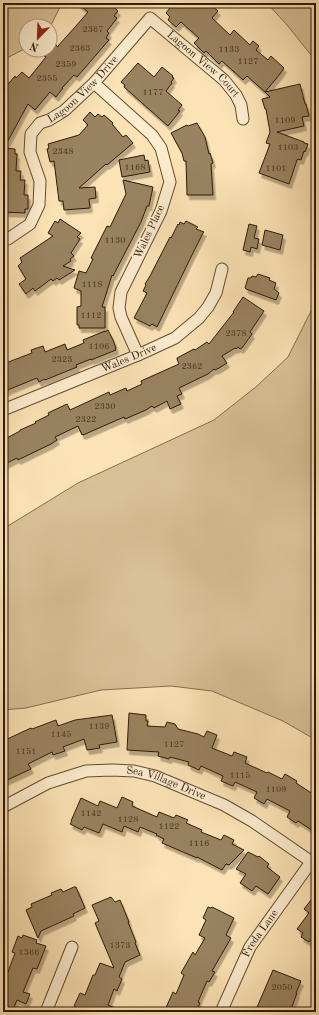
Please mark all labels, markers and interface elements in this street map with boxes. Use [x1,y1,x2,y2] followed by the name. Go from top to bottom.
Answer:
[18,18,58,58] north arrow
[83,25,103,34] house number: 2367
[165,29,241,100] street label: Lagoon View Court
[28,39,41,53] text: N
[70,44,90,53] house number: 2363
[219,45,239,54] house number: 1133
[46,54,120,125] street label: Lagoon View Drive
[238,57,258,66] house number: 1127
[56,60,76,69] house number: 2359
[37,74,57,83] house number: 2355
[143,88,163,97] house number: 1177
[275,116,295,125] house number: 1109
[278,143,298,152] house number: 1103
[53,147,73,156] house number: 2348
[125,163,145,172] house number: 1168
[266,164,286,173] house number: 1101
[133,203,167,261] street label: Wales Place
[105,236,125,245] house number: 1130
[82,280,102,289] house number: 1118
[81,311,101,320] house number: 1112
[226,329,246,338] house number: 2378
[89,342,109,351] house number: 1106
[100,342,158,375] street label: Wales Drive
[52,355,72,364] house number: 2323
[182,362,202,371] house number: 2362
[95,402,115,411] house number: 2330
[76,415,96,424] house number: 2322
[89,722,109,731] house number: 1139
[51,730,71,739] house number: 1145
[164,740,184,749] house number: 1127
[16,747,36,756] house number: 1151
[126,765,207,802] street label: Sea Village Drive
[230,771,250,780] house number: 1115
[266,785,286,794] house number: 1109
[81,809,101,818] house number: 1142
[118,815,138,824] house number: 1128
[159,822,179,831] house number: 1122
[189,839,209,848] house number: 1116
[241,908,280,959] street label: Freda Lane
[110,941,130,950] house number: 1373
[19,948,39,957] house number: 1366
[272,983,292,992] house number: 2050

